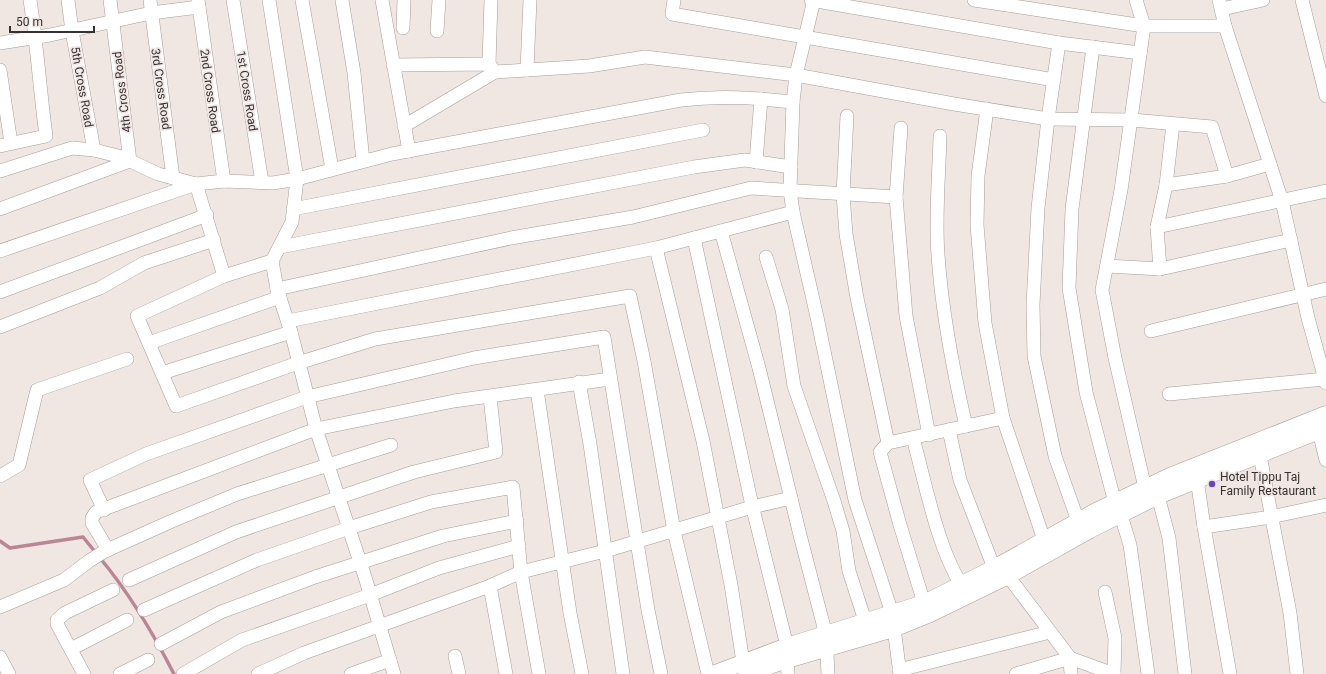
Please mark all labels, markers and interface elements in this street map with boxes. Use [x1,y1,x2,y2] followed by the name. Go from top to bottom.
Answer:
[10,8,94,34] scale bar
[16,15,43,29] text: 50 m
[68,46,96,128] street label: 5th Cross Road
[148,47,174,131] street label: 3rd Cross Road
[197,48,223,134] street label: 2nd Cross Road
[234,50,260,132] street label: 1st Cross Road
[110,51,134,133] street label: 4th Cross Road
[1220,470,1316,498] place label: Hotel Tippu Taj Family Restaurant
[1207,479,1217,489] marker: Hotel Tippu Taj Family Restaurant

